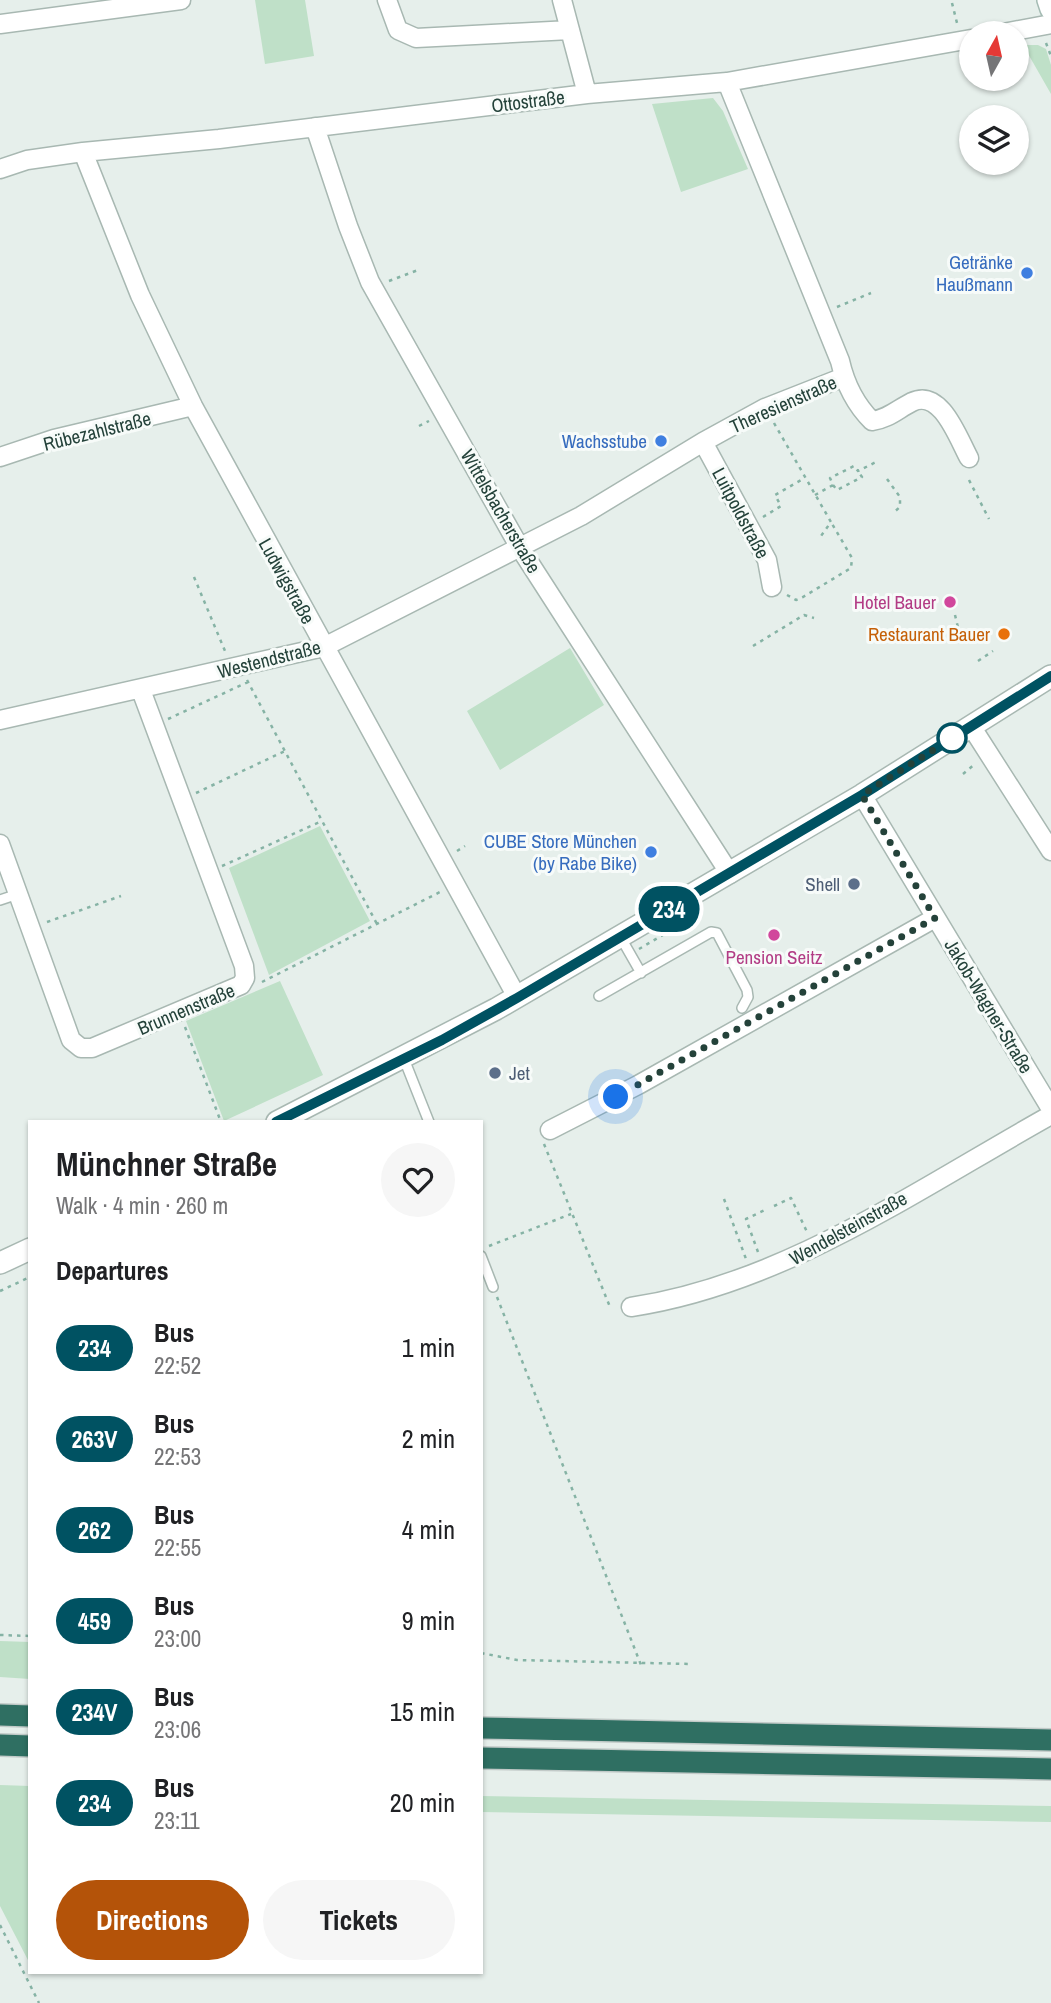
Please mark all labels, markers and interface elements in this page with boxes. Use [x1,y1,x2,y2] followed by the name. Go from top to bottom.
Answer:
[959,21,1029,91] north arrow
[959,21,1029,175] map controls
[490,84,566,118] street label: Ottostraße
[959,105,1029,175] button: layers
[936,249,1013,297] place label: Getränke Haußmann
[1019,265,1035,281] marker: Getränke Haußmann
[725,369,841,439] street label: Theresienstraße
[40,405,154,457] street label: Rübezahlstraße
[562,428,647,454] place label: Wachsstube
[653,433,669,449] marker: Wachsstube
[455,444,547,578] street label: Wittelsbacherstraße
[706,463,776,563] street label: Luitpoldstraße
[253,533,321,629] street label: Ludwigstraße
[854,589,937,615] place label: Hotel Bauer
[942,594,958,610] marker: Hotel Bauer
[868,621,991,647] place label: Restaurant Bauer
[996,626,1012,642] marker: Restaurant Bauer
[215,634,323,684] street label: Westendstraße
[937,723,967,753] unlabelled marker
[484,828,637,876] place label: CUBE Store München (by Rabe Bike)
[643,844,659,860] marker: CUBE Store München (by Rabe Bike)
[805,871,840,897] place label: Shell
[846,876,862,892] marker: Shell
[629,886,709,932] line badge: 234
[653,893,685,925] text: 234
[766,927,782,943] marker: Pension Seitz
[939,934,1039,1078] street label: Jakob-Wagner-Straße
[725,944,823,970] place label: Pension Seitz
[133,977,239,1041] street label: Brunnenstraße
[509,1060,530,1086] place label: Jet
[487,1065,503,1081] marker: Jet
[598,1079,633,1114] your location
[56,1142,277,1186] text: Münchner Straße
[381,1143,455,1217] button: heart
[785,1185,911,1271] street label: Wendelsteinstraße
[56,1190,228,1221] text: Walk · 4 min · 260 m
[56,1253,169,1288] text: Departures
[154,1315,194,1350] text: Bus
[402,1330,455,1365] text: 1 min
[78,1332,111,1364] text: 234
[154,1350,201,1381] text: 22:52
[154,1406,194,1441] text: Bus
[402,1421,455,1456] text: 2 min
[72,1423,117,1455] text: 263V
[154,1441,201,1472] text: 22:53
[154,1497,194,1532] text: Bus
[402,1512,455,1547] text: 4 min
[78,1514,111,1546] text: 262
[154,1532,201,1563] text: 22:55
[154,1588,194,1623] text: Bus
[402,1603,455,1638] text: 9 min
[78,1605,111,1637] text: 459
[154,1623,201,1654] text: 23:00
[154,1679,194,1714] text: Bus
[390,1694,455,1729] text: 15 min
[72,1696,117,1728] text: 234V
[154,1714,201,1745] text: 23:06
[154,1770,194,1805] text: Bus
[390,1785,455,1820] text: 20 min
[78,1787,111,1819] text: 234
[154,1805,200,1836] text: 23:11
[56,1880,249,1960] button: Directions
[263,1880,455,1960] button: Tickets

